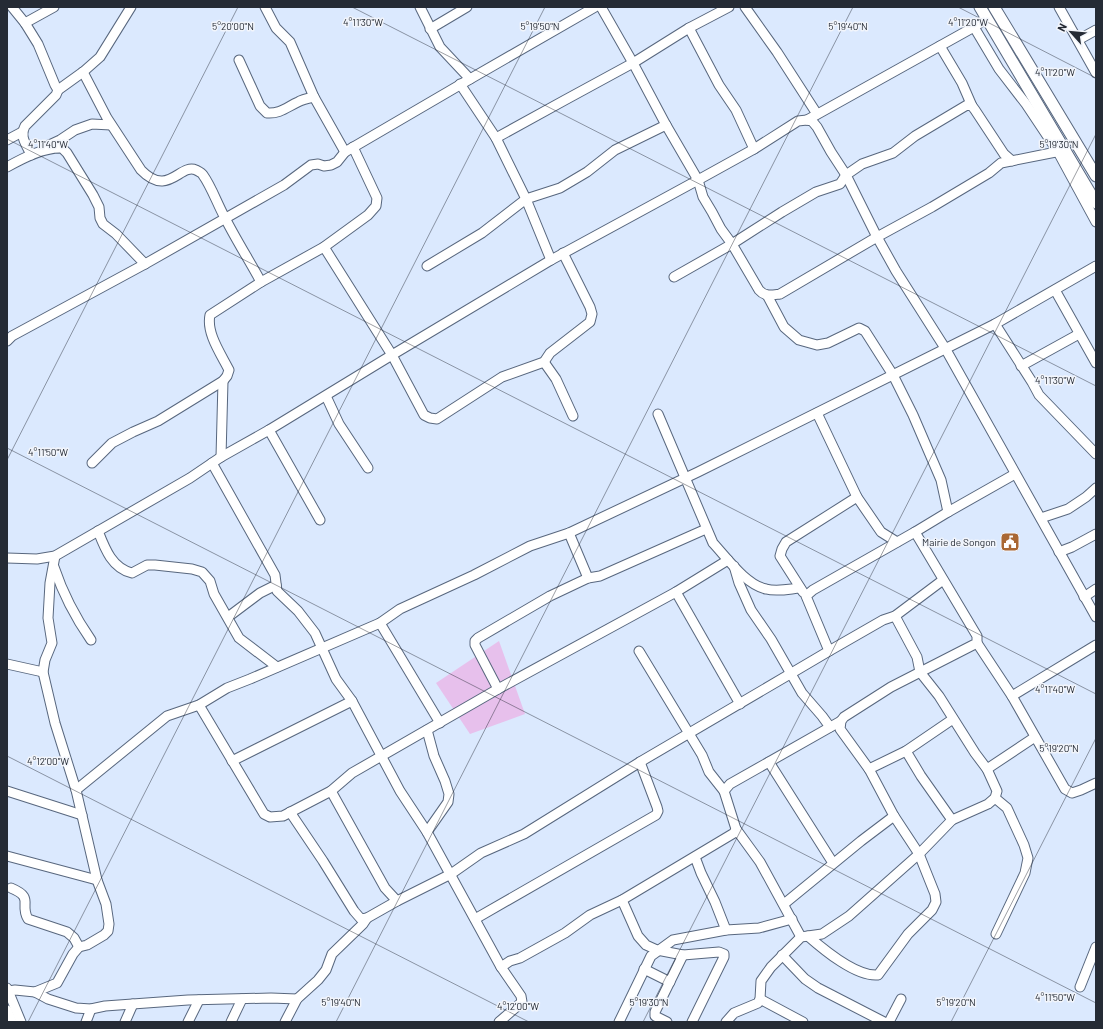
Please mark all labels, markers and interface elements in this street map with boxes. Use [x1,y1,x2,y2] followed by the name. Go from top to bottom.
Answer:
[1051,12,1091,52] north arrow
[343,16,383,28] text: 4°11'30"W
[948,16,988,28] text: 4°11'20"W
[212,20,254,32] text: 5°20'00"N
[520,20,560,32] text: 5°19'50"N
[828,20,868,32] text: 5°19'40"N
[1054,21,1069,33] text: N
[1035,66,1075,78] text: 4°11'20"W
[28,138,68,150] text: 4°11'40"W
[1039,138,1079,150] text: 5°19'30"N
[1035,374,1075,386] text: 4°11'30"W
[28,446,68,458] text: 4°11'50"W
[999,531,1021,553] public building icon: Mairie de Songon
[922,536,996,548] place label: Mairie de Songon
[1035,683,1075,695] text: 4°11'40"W
[1039,742,1079,754] text: 5°19'20"N
[27,755,69,767] text: 4°12'00"W
[1035,991,1075,1003] text: 4°11'50"W
[321,996,361,1008] text: 5°19'40"N
[629,996,669,1008] text: 5°19'30"N
[936,996,976,1008] text: 5°19'20"N
[497,1000,539,1012] text: 4°12'00"W

